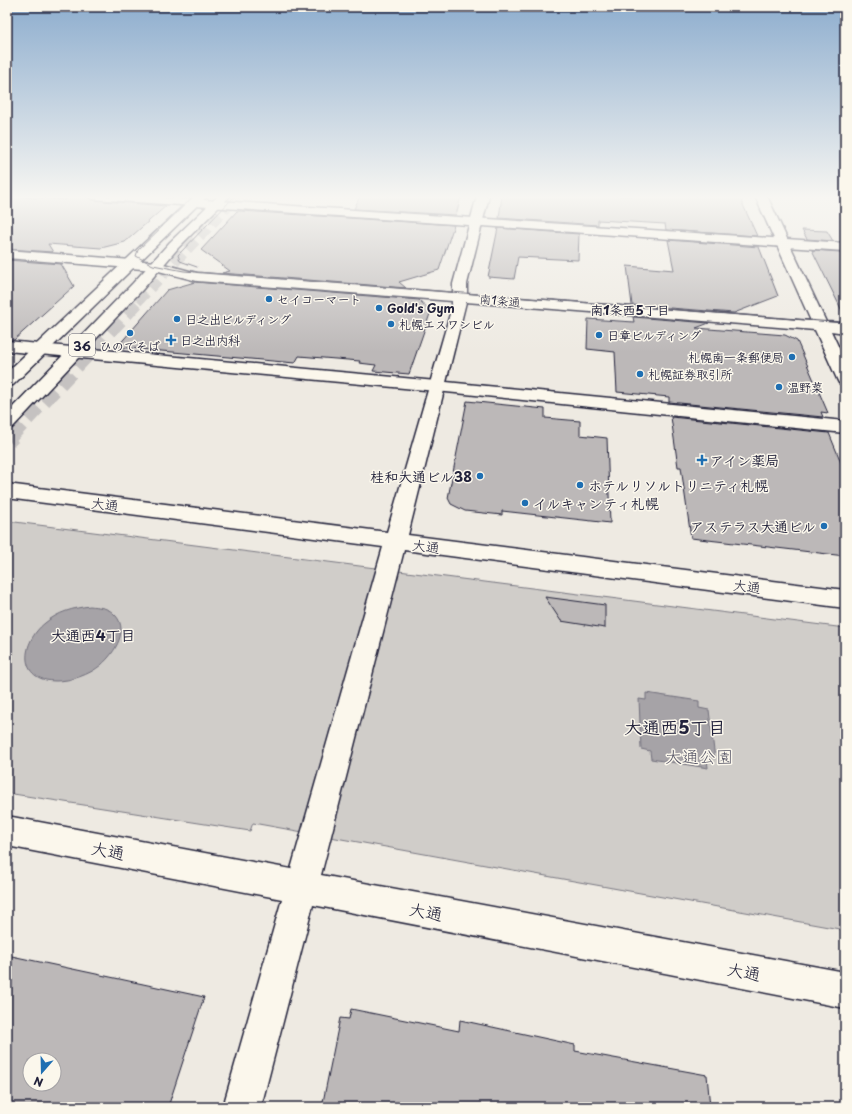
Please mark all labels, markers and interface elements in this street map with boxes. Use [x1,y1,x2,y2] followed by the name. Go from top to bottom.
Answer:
[479,289,521,311] street label: 南1条通
[277,290,361,308] place label: セイコーマート
[264,294,274,304] marker: セイコーマート
[387,299,455,317] place label: Gold's Gym
[590,300,670,319] district label: 南1条西5丁目
[374,303,384,313] marker: Gold's Gym
[185,310,291,328] place label: 日之出ビルディング
[172,314,182,324] marker: 日之出ビルディング
[399,315,495,333] place label: 札幌エスワンビル
[386,319,396,329] marker: 札幌エスワンビル
[607,326,701,344] place label: 日章ビルディング
[125,328,135,338] marker: ひのでそば
[594,330,604,340] marker: 日章ビルディング
[180,331,240,349] place label: 日之出内科
[69,334,95,356] road number: 36
[165,334,177,346] marker: 日之出内科
[100,337,160,355] place label: ひのでそば
[688,348,784,366] place label: 札幌南一条郵便局
[787,352,797,362] marker: 札幌南一条郵便局
[648,365,733,383] place label: 札幌証券取引所
[635,369,645,379] marker: 札幌証券取引所
[787,378,823,396] place label: 温野菜
[774,382,784,392] marker: 温野菜
[710,450,779,471] place label: アイン薬局
[697,455,707,465] marker: アイン薬局
[370,466,472,487] place label: 桂和大通ビル38
[475,471,485,481] marker: 桂和大通ビル38
[588,475,768,496] place label: ホテルリソルトリニティ札幌
[575,480,585,490] marker: ホテルリソルトリニティ札幌
[90,492,120,516] street label: 大通
[533,493,659,514] place label: イルキャンティ札幌
[520,498,530,508] marker: イルキャンティ札幌
[690,516,816,537] place label: アステラス大通ビル
[819,521,829,531] marker: アステラス大通ビル
[411,534,441,558] street label: 大通
[732,574,762,598] street label: 大通
[50,623,136,646] district label: 大通西4丁目
[624,713,726,740] district label: 大通西5丁目
[665,743,733,769] park label: 大通公園
[89,834,127,866] street label: 大通
[407,895,445,927] street label: 大通
[725,955,763,987] street label: 大通
[22,1052,62,1092] north arrow
[31,1072,45,1091] text: N

